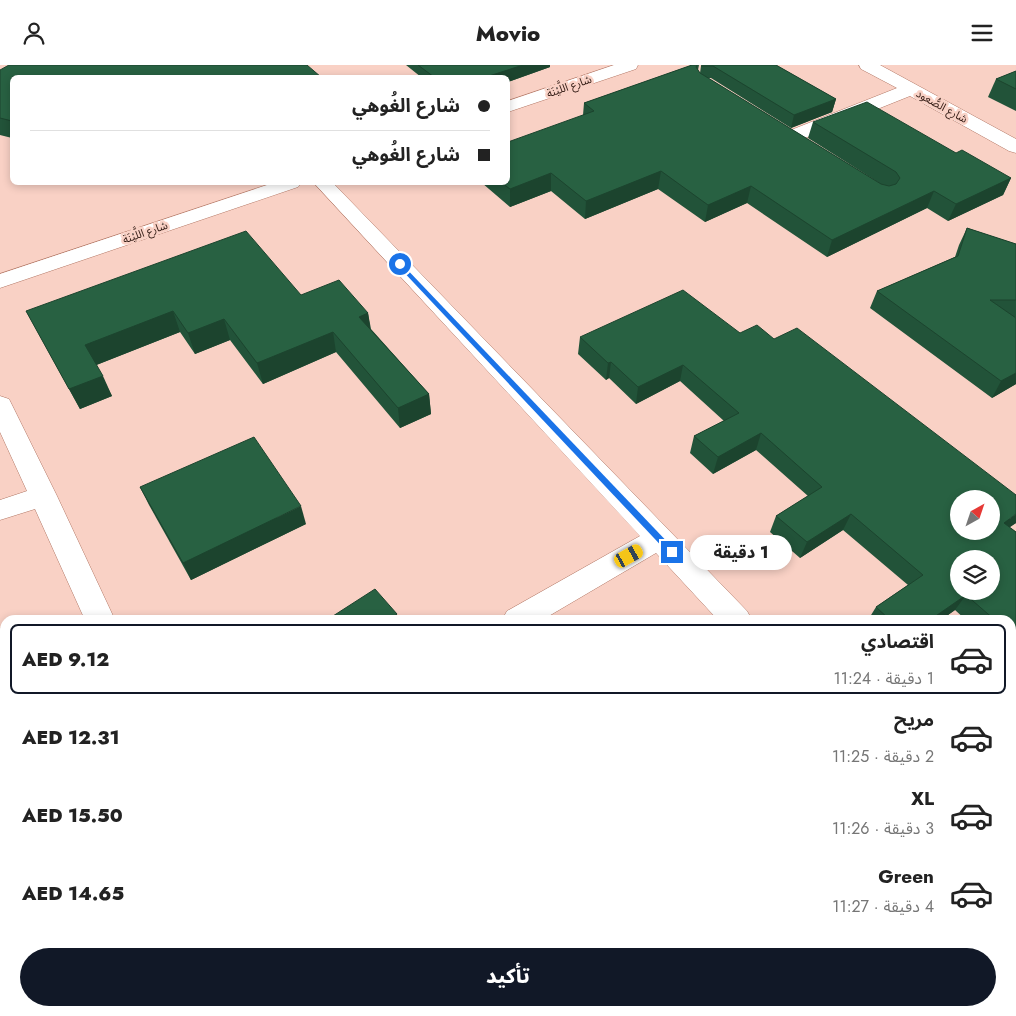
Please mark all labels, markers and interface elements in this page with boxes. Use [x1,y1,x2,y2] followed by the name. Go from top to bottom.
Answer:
[476,17,540,49] text: Movio
[20,19,48,47] icon: person
[968,19,996,47] icon: menu
[544,70,594,101] street label: شارع اللَّيْنَة
[913,85,971,127] street label: شارع الصُّعود
[352,92,460,119] text: شارع الغُوهي
[352,141,460,168] text: شارع الغُوهي
[120,216,170,247] street label: شارع اللَّيْنَة
[389,253,411,275] route start
[950,490,1000,540] north arrow
[950,490,1000,600] map controls
[690,535,792,569] callout: 1 دقيقة
[661,541,683,563] route end
[713,541,769,564] text: 1 دقيقة
[612,542,645,570] car
[950,550,1000,600] button: layers
[861,628,934,655] text: اقتصادي
[949,637,994,682] icon: car
[22,646,109,673] text: AED 9.12
[834,667,934,690] text: 1 دقيقة · 11:24
[894,706,934,733] text: مريح
[949,715,994,760] icon: car
[22,724,120,751] text: AED 12.31
[832,745,934,768] text: 2 دقيقة · 11:25
[911,785,934,812] text: XL
[949,793,994,838] icon: car
[22,802,123,829] text: AED 15.50
[832,817,934,840] text: 3 دقيقة · 11:26
[878,863,934,890] text: Green
[949,871,994,916] icon: car
[22,880,124,907] text: AED 14.65
[832,895,934,918] text: 4 دقيقة · 11:27
[20,948,996,1006] button: تأكيد

